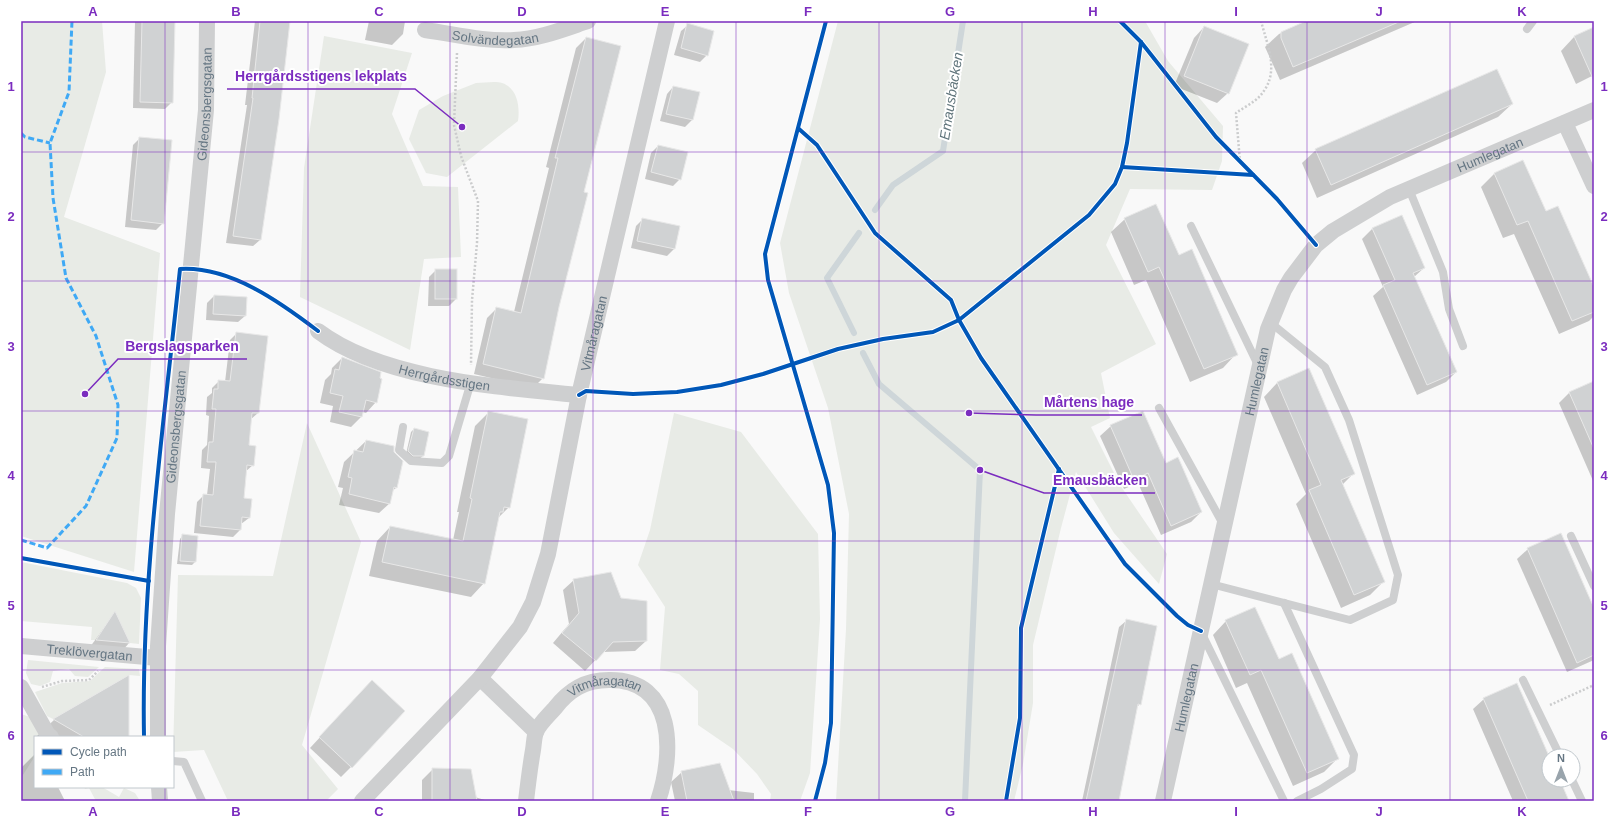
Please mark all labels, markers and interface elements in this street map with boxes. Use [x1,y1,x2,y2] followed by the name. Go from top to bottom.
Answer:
[88,4,98,19] text: A
[231,4,241,19] text: B
[374,4,384,19] text: C
[517,4,527,19] text: D
[661,4,670,19] text: E
[804,4,812,19] text: F
[945,4,955,19] text: G
[1088,4,1098,19] text: H
[1234,4,1238,19] text: I
[1375,4,1383,19] text: J
[1517,4,1527,19] text: K
[451,27,540,48] street label: Solvändegatan
[194,47,214,161] street label: Gideonsbergsgatan
[936,51,966,141] water label: Emausbäcken
[227,63,415,89] callout: Herrgårdsstigens lekplats
[235,68,407,84] text: Herrgårdsstigens lekplats
[7,79,15,94] text: 1
[1600,79,1608,94] text: 1
[1455,134,1525,175] street label: Humlegatan
[7,209,15,224] text: 2
[1600,209,1608,224] text: 2
[577,294,610,373] street label: Vitmåragatan
[118,333,247,359] callout: Bergslagsparken
[125,338,239,354] text: Bergslagsparken
[7,339,15,354] text: 3
[1600,339,1608,354] text: 3
[1241,345,1271,417] street label: Humlegatan
[397,361,491,393] street label: Herrgårdsstigen
[163,369,188,484] street label: Gideonsbergsgatan
[1036,389,1142,415] callout: Mårtens hage
[1044,394,1134,410] text: Mårtens hage
[1044,467,1155,493] callout: Emausbäcken
[7,468,15,483] text: 4
[1600,468,1608,483] text: 4
[1053,472,1147,488] text: Emausbäcken
[7,598,15,613] text: 5
[1600,598,1608,613] text: 5
[46,641,133,663] street label: Treklövergatan
[1171,662,1201,733] street label: Humlegatan
[564,672,645,700] street label: Vitmåragatan
[7,728,15,743] text: 6
[1600,728,1608,743] text: 6
[34,736,174,788] legend
[70,745,127,759] text: Cycle path
[1541,748,1581,788] north arrow
[1557,752,1565,764] text: N
[70,765,95,779] text: Path
[88,804,98,819] text: A
[231,804,241,819] text: B
[374,804,384,819] text: C
[517,804,527,819] text: D
[661,804,670,819] text: E
[804,804,812,819] text: F
[945,804,955,819] text: G
[1088,804,1098,819] text: H
[1234,804,1238,819] text: I
[1375,804,1383,819] text: J
[1517,804,1527,819] text: K

